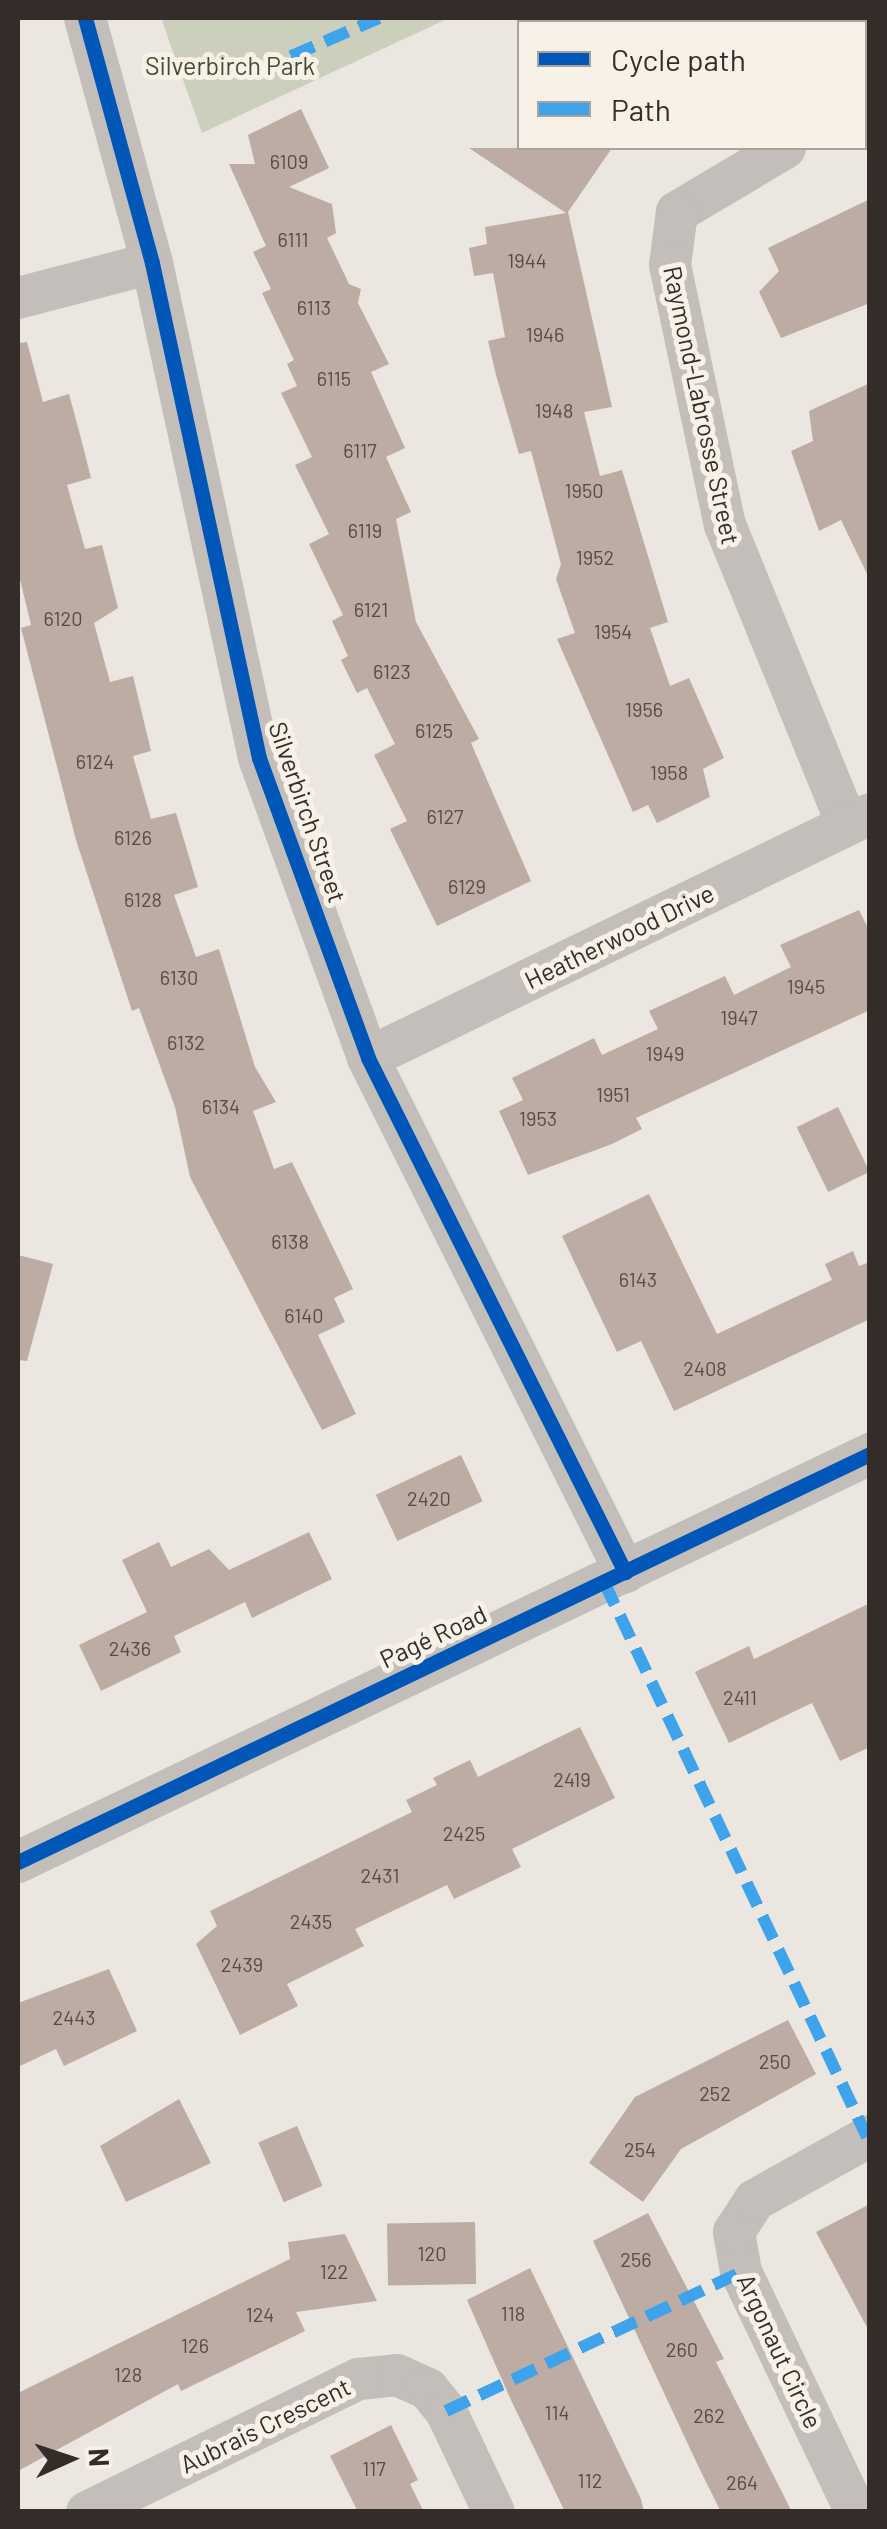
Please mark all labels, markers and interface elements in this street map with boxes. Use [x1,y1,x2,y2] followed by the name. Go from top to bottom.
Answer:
[517,20,867,150] legend
[611,41,746,77] text: Cycle path
[145,50,315,80] park label: Silverbirch Park
[611,91,671,127] text: Path
[270,149,308,173] house number: 6109
[277,227,309,251] house number: 6111
[507,248,547,272] house number: 1944
[658,263,746,547] street label: Raymond-Labrosse Street
[297,295,331,319] house number: 6113
[526,322,564,346] house number: 1946
[317,366,351,390] house number: 6115
[535,398,573,422] house number: 1948
[343,438,377,462] house number: 6117
[565,478,603,502] house number: 1950
[348,518,382,542] house number: 6119
[576,545,614,569] house number: 1952
[354,597,388,621] house number: 6121
[44,606,82,630] house number: 6120
[594,619,632,643] house number: 1954
[373,659,411,683] house number: 6123
[625,697,663,721] house number: 1956
[263,718,353,906] street label: Silverbirch Street
[415,718,453,742] house number: 6125
[76,749,114,773] house number: 6124
[650,760,688,784] house number: 1958
[426,804,464,828] house number: 6127
[114,825,152,849] house number: 6126
[448,874,486,898] house number: 6129
[519,877,719,995] street label: Heatherwood Drive
[124,887,162,911] house number: 6128
[160,965,198,989] house number: 6130
[787,974,825,998] house number: 1945
[720,1005,758,1029] house number: 1947
[167,1030,205,1054] house number: 6132
[646,1041,684,1065] house number: 1949
[596,1082,630,1106] house number: 1951
[202,1094,240,1118] house number: 6134
[519,1106,557,1130] house number: 1953
[271,1229,309,1253] house number: 6138
[619,1267,657,1291] house number: 6143
[284,1303,324,1327] house number: 6140
[683,1356,727,1380] house number: 2408
[407,1486,451,1510] house number: 2420
[375,1598,491,1674] street label: Pagé Road
[109,1636,151,1660] house number: 2436
[723,1685,757,1709] house number: 2411
[553,1767,591,1791] house number: 2419
[443,1821,485,1845] house number: 2425
[361,1863,399,1887] house number: 2431
[290,1909,332,1933] house number: 2435
[221,1952,263,1976] house number: 2439
[52,2005,96,2029] house number: 2443
[759,2049,791,2073] house number: 250
[699,2081,731,2105] house number: 252
[624,2137,656,2161] house number: 254
[417,2241,447,2265] house number: 120
[620,2247,652,2271] house number: 256
[320,2259,348,2283] house number: 122
[731,2269,829,2433] street label: Argonaut Circle
[501,2301,525,2325] house number: 118
[246,2302,274,2326] house number: 124
[181,2333,209,2357] house number: 126
[666,2337,698,2361] house number: 260
[114,2362,142,2386] house number: 128
[175,2371,355,2479] street label: Aubrais Crescent
[544,2400,570,2424] house number: 114
[693,2403,725,2427] house number: 262
[20,2409,120,2509] north arrow
[82,2447,117,2468] text: N
[362,2456,386,2480] house number: 117
[578,2468,602,2492] house number: 112
[726,2470,758,2494] house number: 264

